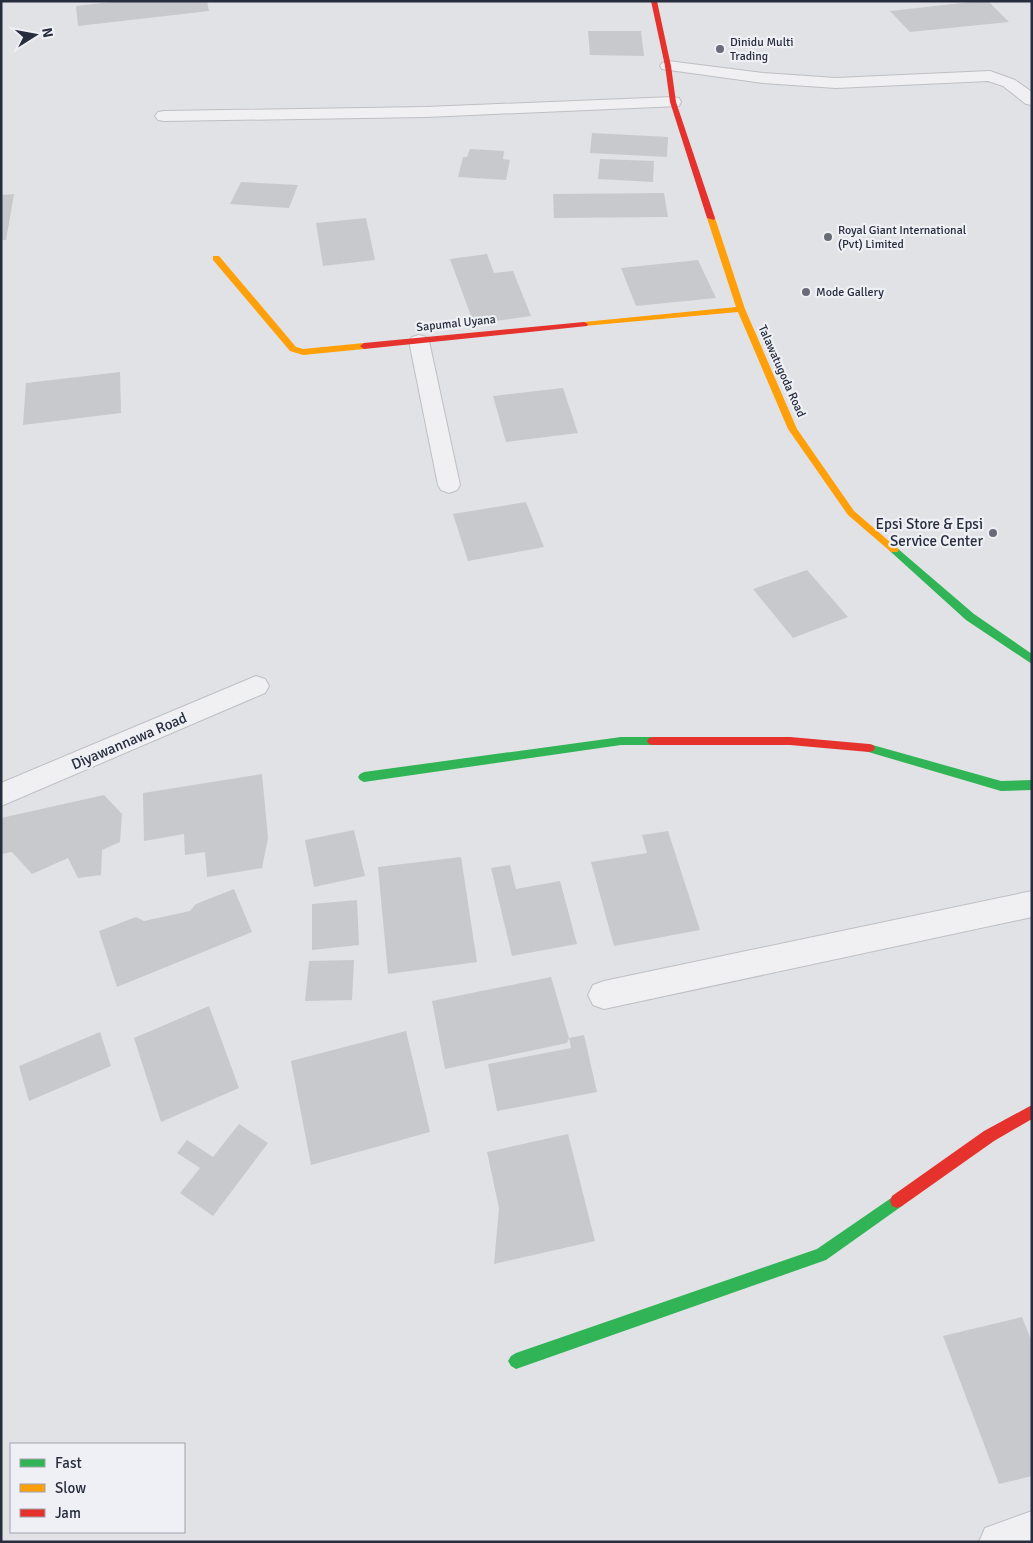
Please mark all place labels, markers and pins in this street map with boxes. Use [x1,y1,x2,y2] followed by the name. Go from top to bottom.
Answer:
[730,35,794,64] place label: Dinidu Multi Trading
[714,43,726,55] marker: Dinidu Multi Trading
[838,223,967,252] place label: Royal Giant International (Pvt) Limited
[822,231,834,243] marker: Royal Giant International (Pvt) Limited
[816,285,884,300] place label: Mode Gallery
[800,286,812,298] marker: Mode Gallery
[876,515,983,550] place label: Epsi Store & Epsi Service Center
[987,527,999,539] marker: Epsi Store & Epsi Service Center

